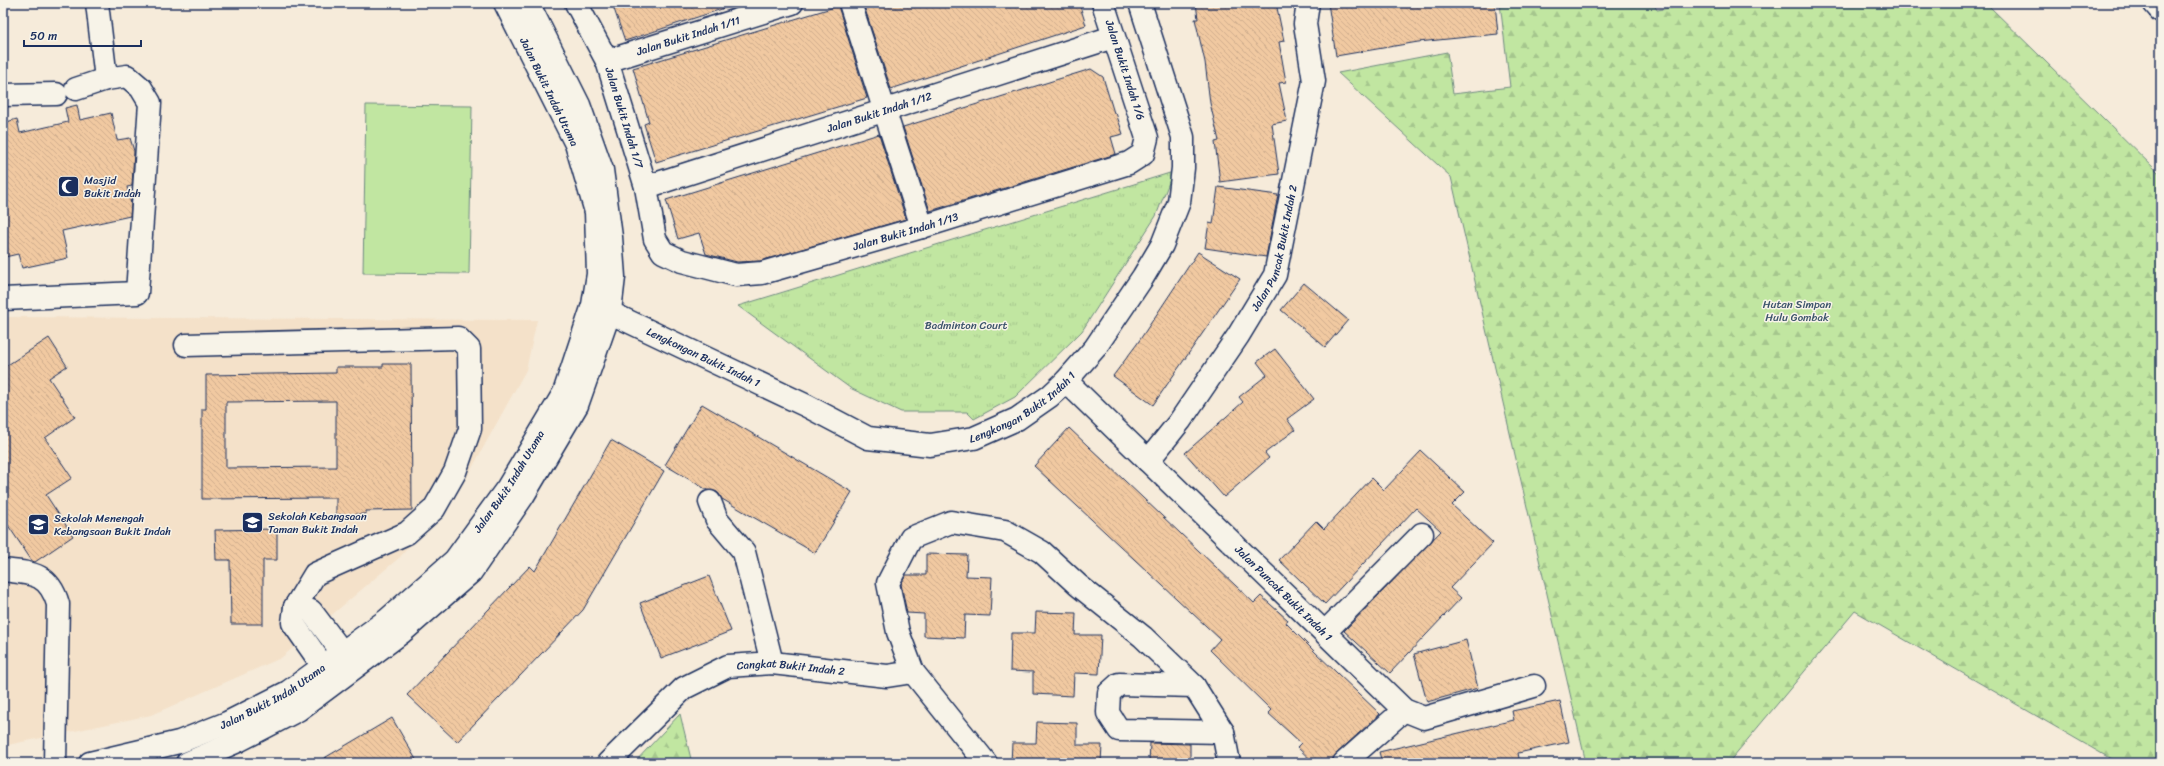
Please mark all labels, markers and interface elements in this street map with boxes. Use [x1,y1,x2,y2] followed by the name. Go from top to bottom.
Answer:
[633,10,743,61] street label: Jalan Bukit Indah 1/11
[1100,17,1150,123] street label: Jalan Bukit Indah 1/6
[24,22,141,48] scale bar
[30,25,57,47] text: 50 m
[514,33,584,150] street label: Jalan Bukit Indah Utama
[600,64,649,171] street label: Jalan Bukit Indah 1/7
[823,86,935,138] street label: Jalan Bukit Indah 1/12
[84,171,141,203] place label: Masjid Bukit Indah
[55,173,81,199] mosque icon: Masjid Bukit Indah
[1245,183,1303,316] street label: Jalan Puncak Bukit Indah 2
[850,207,961,256] street label: Jalan Bukit Indah 1/13
[1763,295,1831,327] park label: Hutan Simpan Hulu Gombak
[925,316,1007,335] park label: Badminton Court
[643,322,764,392] street label: Lengkongan Bukit Indah 1
[968,367,1080,448] street label: Lengkongan Bukit Indah 1
[468,426,550,538] street label: Jalan Bukit Indah Utama
[268,507,367,539] place label: Sekolah Kebangsaan Taman Bukit Indah
[54,509,171,541] place label: Sekolah Menengah Kebangsaan Bukit Indah
[239,509,265,535] school or university icon: Sekolah Kebangsaan Taman Bukit Indah
[25,511,51,537] school or university icon: Sekolah Menengah Kebangsaan Bukit Indah
[1230,540,1338,646] street label: Jalan Puncak Bukit Indah 1
[736,653,847,681] street label: Cangkat Bukit Indah 2
[216,658,330,735] street label: Jalan Bukit Indah Utama

